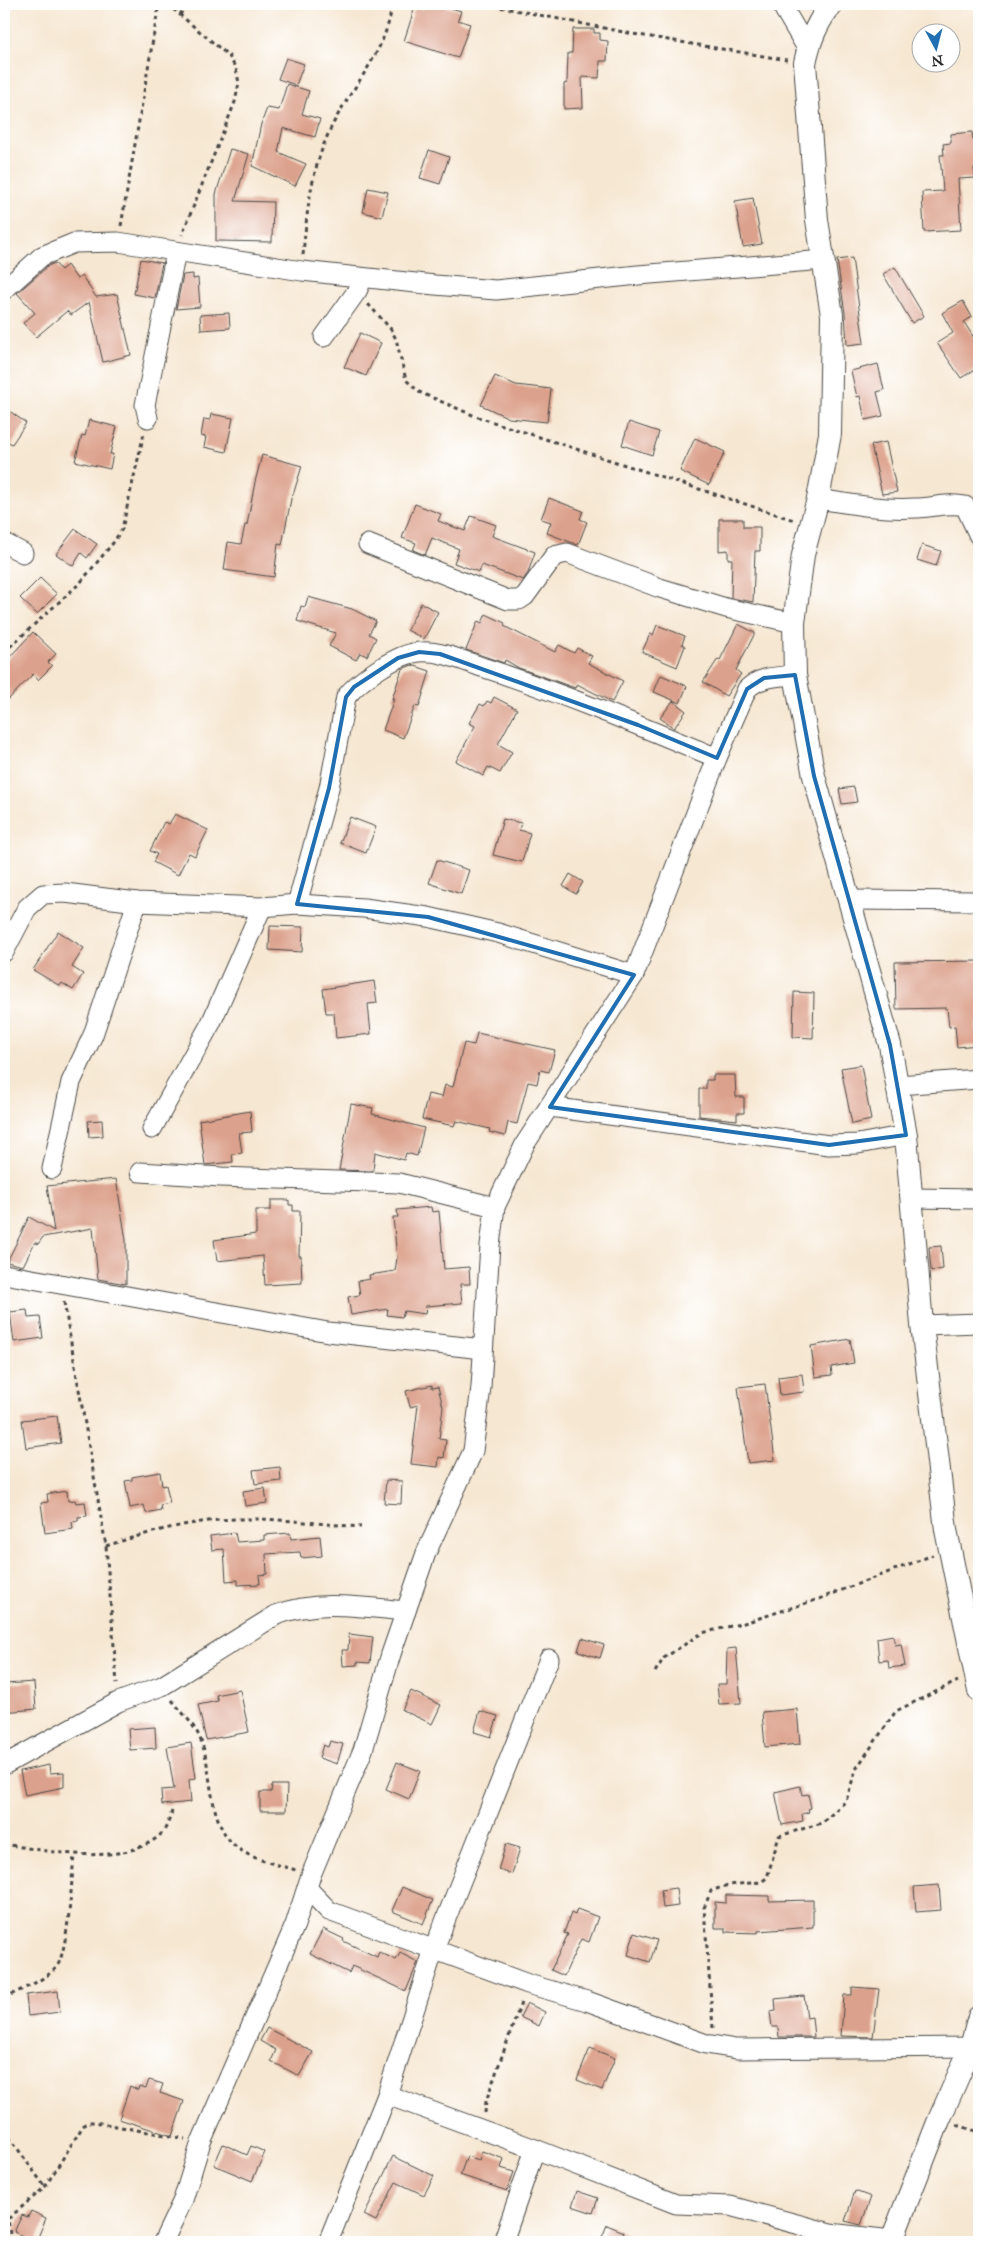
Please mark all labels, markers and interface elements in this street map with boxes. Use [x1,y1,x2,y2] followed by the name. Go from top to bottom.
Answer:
[910,22,960,72] north arrow
[930,51,944,70] text: N

